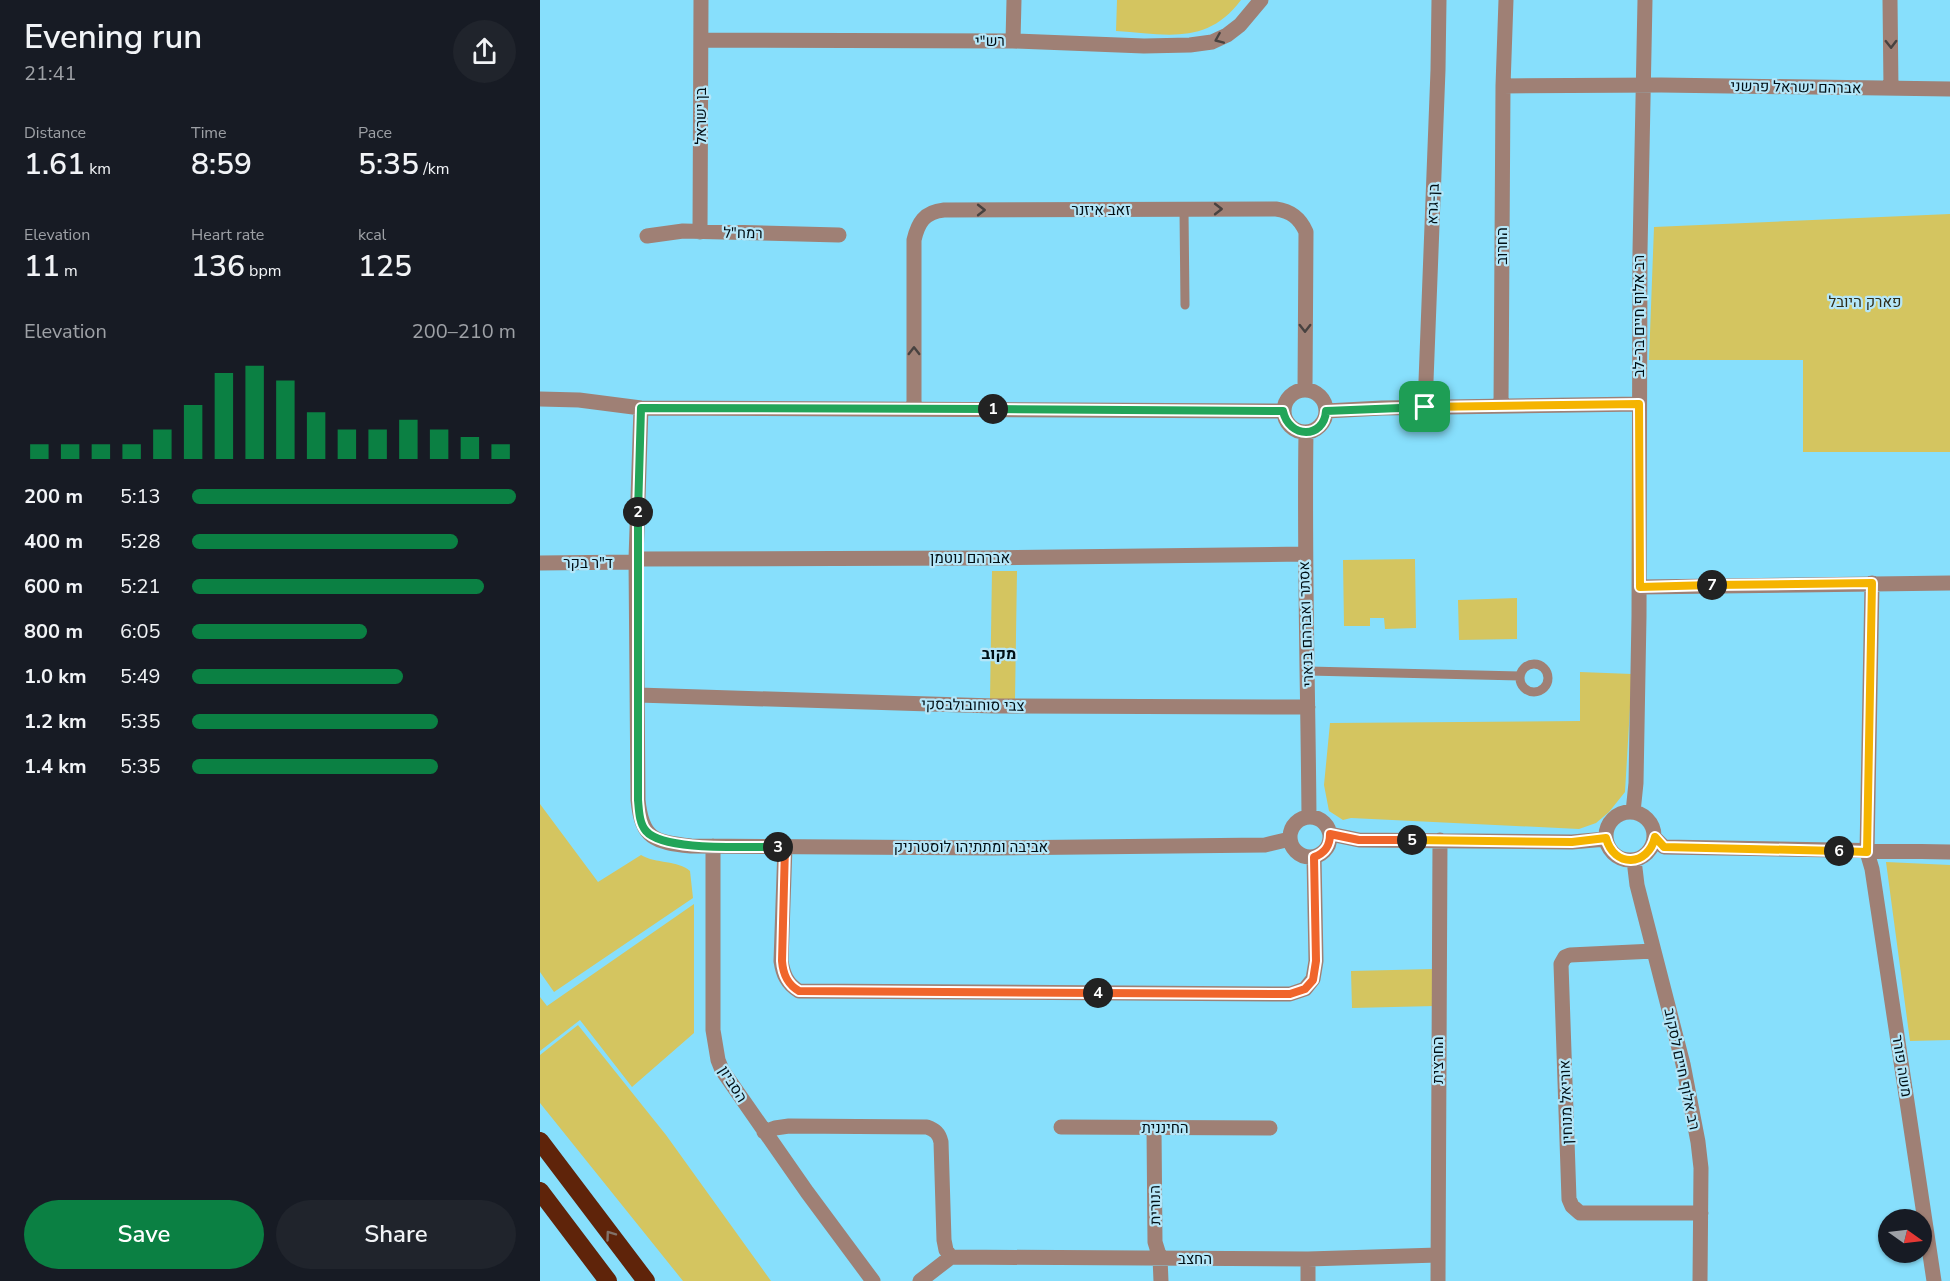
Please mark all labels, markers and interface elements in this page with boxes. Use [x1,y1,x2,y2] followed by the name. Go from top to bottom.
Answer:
[24,15,202,60] text: Evening run
[453,20,516,83] button: share
[975,31,1005,51] street label: רש"י
[1214,32,1225,44] one-way arrow
[1884,40,1897,49] one-way arrow
[24,60,77,87] text: 21:41
[1730,76,1862,98] street label: אברהם ישראל פרשני
[691,87,711,145] street label: בן ישראל
[24,122,86,144] text: Distance
[191,122,227,144] text: Time
[358,122,392,144] text: Pace
[24,144,85,185] text: 1.61
[191,144,252,185] text: 8:59
[358,144,419,185] text: 5:35
[85,158,111,180] text: km
[419,158,449,180] text: /km
[1422,183,1444,225] street label: בן-גרא
[1072,200,1130,220] street label: זאב איזנר
[1213,203,1222,215] one-way arrow
[976,204,985,216] one-way arrow
[723,223,763,243] street label: רמח"ל
[24,224,90,246] text: Elevation
[191,224,264,246] text: Heart rate
[358,224,386,246] text: kcal
[1492,227,1512,265] street label: החרוב
[24,246,60,287] text: 11
[191,246,245,287] text: 136
[358,246,412,287] text: 125
[1629,255,1649,377] street label: רב אלוף חיים בר-לב
[60,260,78,282] text: m
[245,260,281,282] text: bpm
[1829,292,1901,312] park label: פארק היובל
[24,318,107,345] text: Elevation
[412,318,516,345] text: 200–210 m
[1299,324,1311,333] one-way arrow
[908,346,920,355] one-way arrow
[1399,381,1450,432] pin
[1408,390,1441,423] icon: arrive
[978,394,1008,424] pin: 1
[988,398,998,420] text: 1
[24,483,83,510] text: 200 m
[120,483,161,510] text: 5:13
[623,497,653,527] pin: 2
[633,501,643,523] text: 2
[24,528,83,555] text: 400 m
[120,528,161,555] text: 5:28
[930,548,1010,568] street label: אברהם נוטמן
[563,553,613,573] street label: ד"ר בקר
[1294,561,1318,687] street label: אסתר ואברהם בנארי
[1697,570,1727,600] pin: 7
[24,573,83,600] text: 600 m
[120,573,161,600] text: 5:21
[1707,574,1717,596] text: 7
[24,618,83,645] text: 800 m
[120,618,161,645] text: 6:05
[982,643,1016,665] district label: מקוב
[24,663,87,690] text: 1.0 km
[120,663,161,690] text: 5:49
[921,694,1025,716] street label: צבי סוחובולבסקי
[24,708,87,735] text: 1.2 km
[120,708,161,735] text: 5:35
[24,753,87,780] text: 1.4 km
[120,753,161,780] text: 5:35
[1397,825,1427,855] pin: 5
[1407,829,1417,851] text: 5
[763,832,793,862] pin: 3
[773,836,783,858] text: 3
[1824,836,1854,866] pin: 6
[894,837,1048,857] street label: אביבה ומתתיהו לוסטרניק
[1834,840,1844,862] text: 6
[1083,978,1113,1008] pin: 4
[1093,982,1103,1004] text: 4
[1659,1006,1705,1132] street label: רב אלוף חיים לסקוב
[1887,1033,1917,1099] street label: משה פורר
[1428,1036,1448,1084] street label: החרצית
[1555,1059,1577,1145] street label: אוריאל מנוחין
[714,1062,752,1106] street label: הסביון
[1141,1118,1189,1138] street label: החיננית
[1145,1185,1165,1225] street label: הנורית
[24,1200,264,1269] button: Save
[276,1200,516,1269] button: Share
[1878,1209,1932,1263] north arrow
[1878,1209,1932,1263] map controls
[606,1230,617,1241] one-way arrow
[1178,1249,1212,1269] street label: החצב

